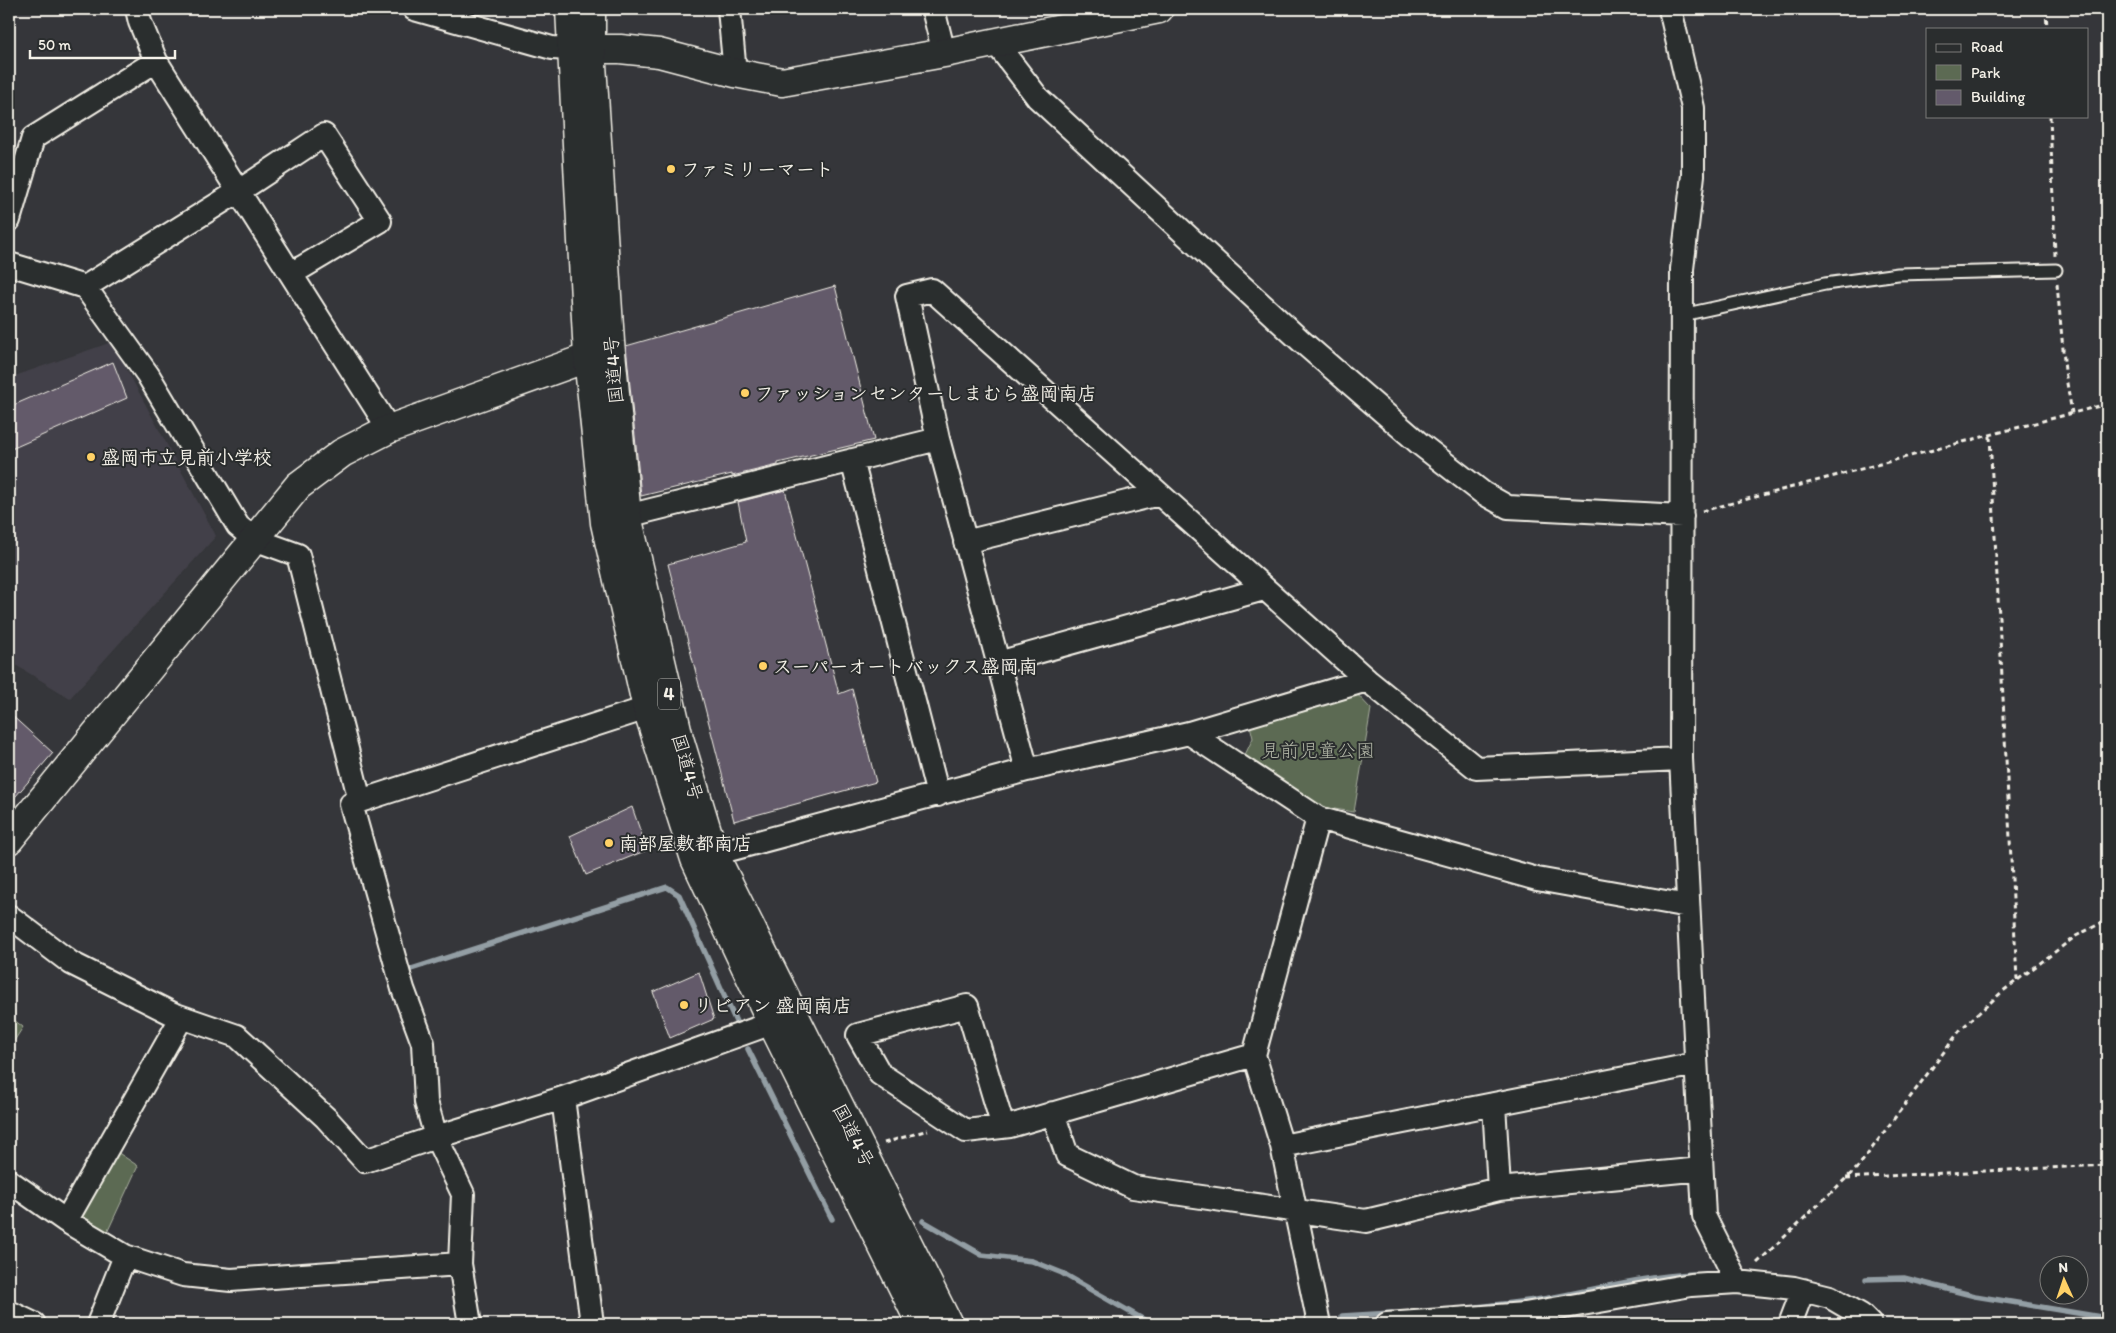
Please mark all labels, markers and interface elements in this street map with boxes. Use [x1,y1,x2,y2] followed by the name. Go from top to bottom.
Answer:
[30,28,175,60] scale bar
[1926,28,2088,118] legend
[38,36,71,54] text: 50 m
[1971,38,2004,56] text: Road
[1971,64,2001,82] text: Park
[1971,88,2025,106] text: Building
[681,158,834,181] place label: ファミリーマート
[665,163,677,175] marker: ファミリーマート
[599,335,628,405] street label: 国道4号
[755,382,1097,405] place label: ファッションセンターしまむら盛岡南店
[739,387,751,399] marker: ファッションセンターしまむら盛岡南店
[101,446,272,469] place label: 盛岡市立見前小学校
[85,451,97,463] marker: 盛岡市立見前小学校
[773,655,1038,678] place label: スーパーオートバックス盛岡南
[757,660,769,672] marker: スーパーオートバックス盛岡南
[658,679,680,710] road number: 4
[667,731,708,803] street label: 国道4号
[1261,739,1375,762] park label: 見前児童公園
[619,832,752,855] place label: 南部屋敷都南店
[603,837,615,849] marker: 南部屋敷都南店
[694,994,851,1017] place label: リビアン 盛岡南店
[678,999,690,1011] marker: リビアン 盛岡南店
[828,1100,879,1171] street label: 国道4号
[2038,1256,2088,1306] north arrow
[2058,1259,2069,1276] text: N

